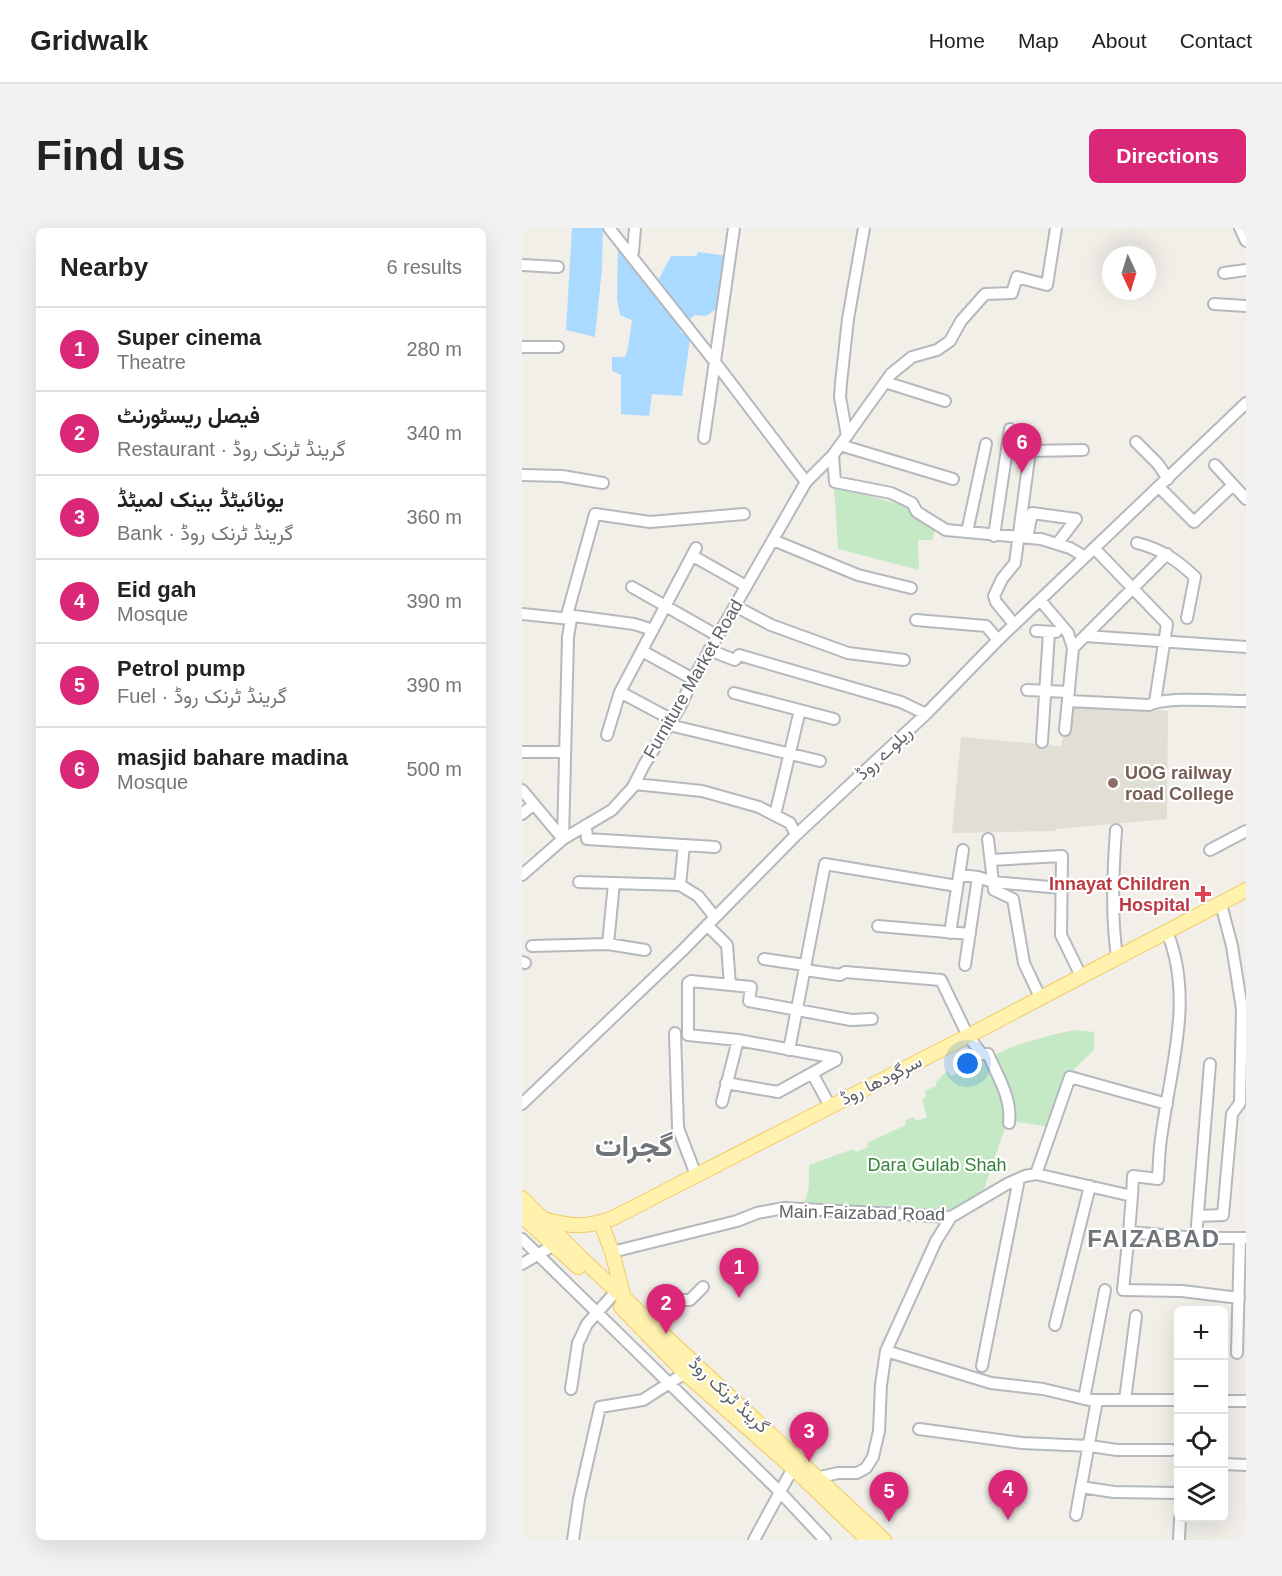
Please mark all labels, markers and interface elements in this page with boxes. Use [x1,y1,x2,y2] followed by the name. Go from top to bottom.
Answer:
[30,25,148,56] text: Gridwalk
[929,29,985,52] text: Home
[1018,29,1059,52] text: Map
[1092,29,1147,52] text: About
[1180,29,1252,52] text: Contact
[1089,129,1246,183] button: Directions
[36,132,185,179] text: Find us
[1102,246,1156,300] north arrow
[60,252,148,282] text: Nearby
[386,256,462,278] text: 6 results
[117,325,261,350] text: Super cinema
[74,338,85,360] text: 1
[406,338,462,360] text: 280 m
[117,351,186,373] text: Theatre
[117,403,260,428] text: فیصل ریسٹورنٹ
[74,422,85,444] text: 2
[406,422,462,444] text: 340 m
[1002,424,1042,473] pin: 6
[117,438,346,460] text: Restaurant · گرینڈ ٹرنک روڈ
[117,487,284,512] text: یونائیٹڈ بینک لمیٹڈ
[74,506,85,528] text: 3
[406,506,462,528] text: 360 m
[117,522,293,544] text: Bank · گرینڈ ٹرنک روڈ
[117,577,196,602] text: Eid gah
[74,590,85,612] text: 4
[406,590,462,612] text: 390 m
[639,596,747,762] street label: Furniture Market Road
[117,603,188,625] text: Mosque
[117,656,245,681] text: Petrol pump
[74,674,85,696] text: 5
[406,674,462,696] text: 390 m
[117,685,287,707] text: Fuel · گرینڈ ٹرنک روڈ
[852,722,917,785] street label: ریلوے روڈ
[117,745,348,770] text: masjid bahare madina
[74,758,85,780] text: 6
[406,758,462,780] text: 500 m
[1125,763,1234,804] place label: UOG railway road College
[117,771,188,793] text: Mosque
[1106,776,1120,790] marker: UOG railway road College
[1049,874,1190,915] place label: Innayat Children Hospital
[1194,885,1212,903] marker: Innayat Children Hospital
[953,1049,982,1078] your location
[837,1051,926,1110] street label: سرگودھا روڈ
[595,1129,673,1164] district label: گجرات
[867,1155,1007,1175] park label: Dara Gulab Shah
[779,1202,945,1224] street label: Main Faizabad Road
[1087,1225,1221,1252] district label: FAIZABAD
[720,1248,758,1298] pin: 1
[646,1284,686,1334] pin: 2
[1174,1306,1228,1522] map controls
[1174,1306,1228,1360] button: +
[684,1353,773,1438] street label: گرینڈ ٹرنک روڈ
[1174,1360,1228,1414] button: −
[790,1412,828,1462] pin: 3
[1174,1414,1228,1468] button: locate
[1174,1468,1228,1522] button: layers
[988,1470,1028,1520] pin: 4
[870,1472,908,1522] pin: 5

